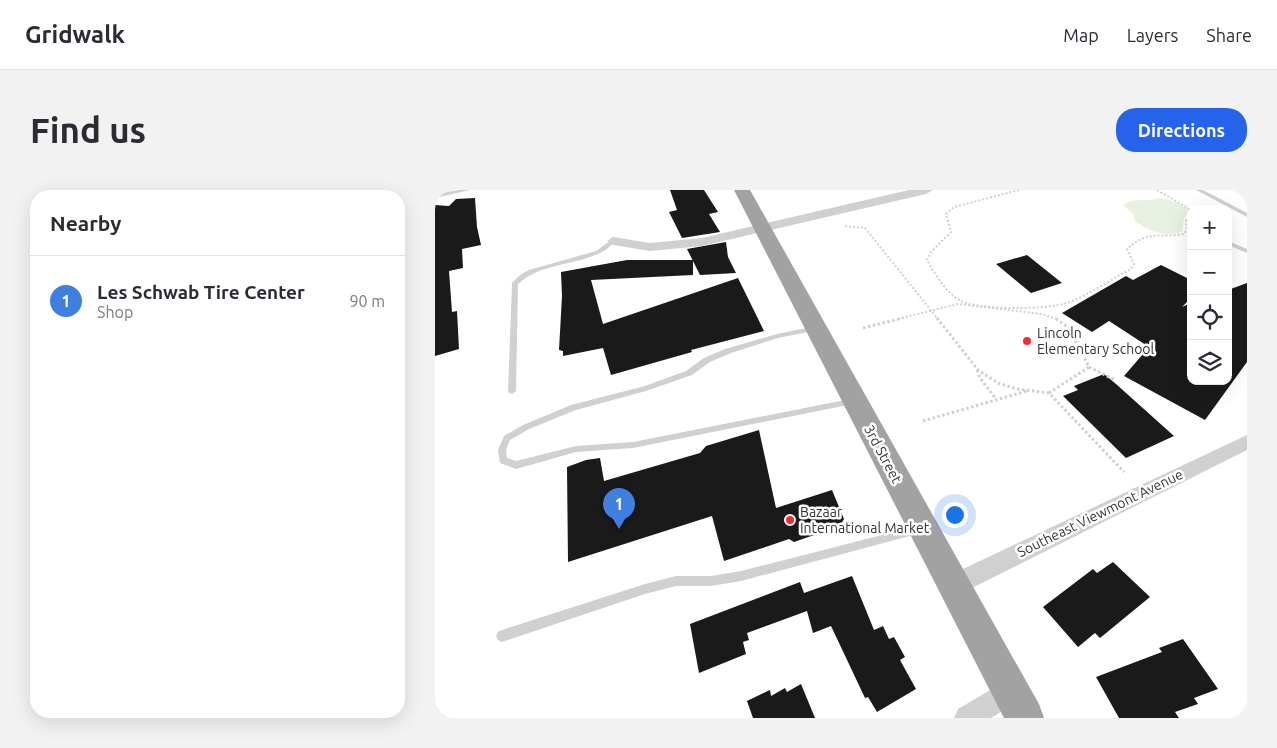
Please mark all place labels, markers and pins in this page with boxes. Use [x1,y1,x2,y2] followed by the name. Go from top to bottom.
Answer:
[1037,325,1155,357] place label: Lincoln Elementary School
[1021,335,1033,347] marker: Lincoln Elementary School
[603,488,635,529] pin: 1
[800,504,930,536] place label: Bazaar International Market
[784,514,796,526] marker: Bazaar International Market

